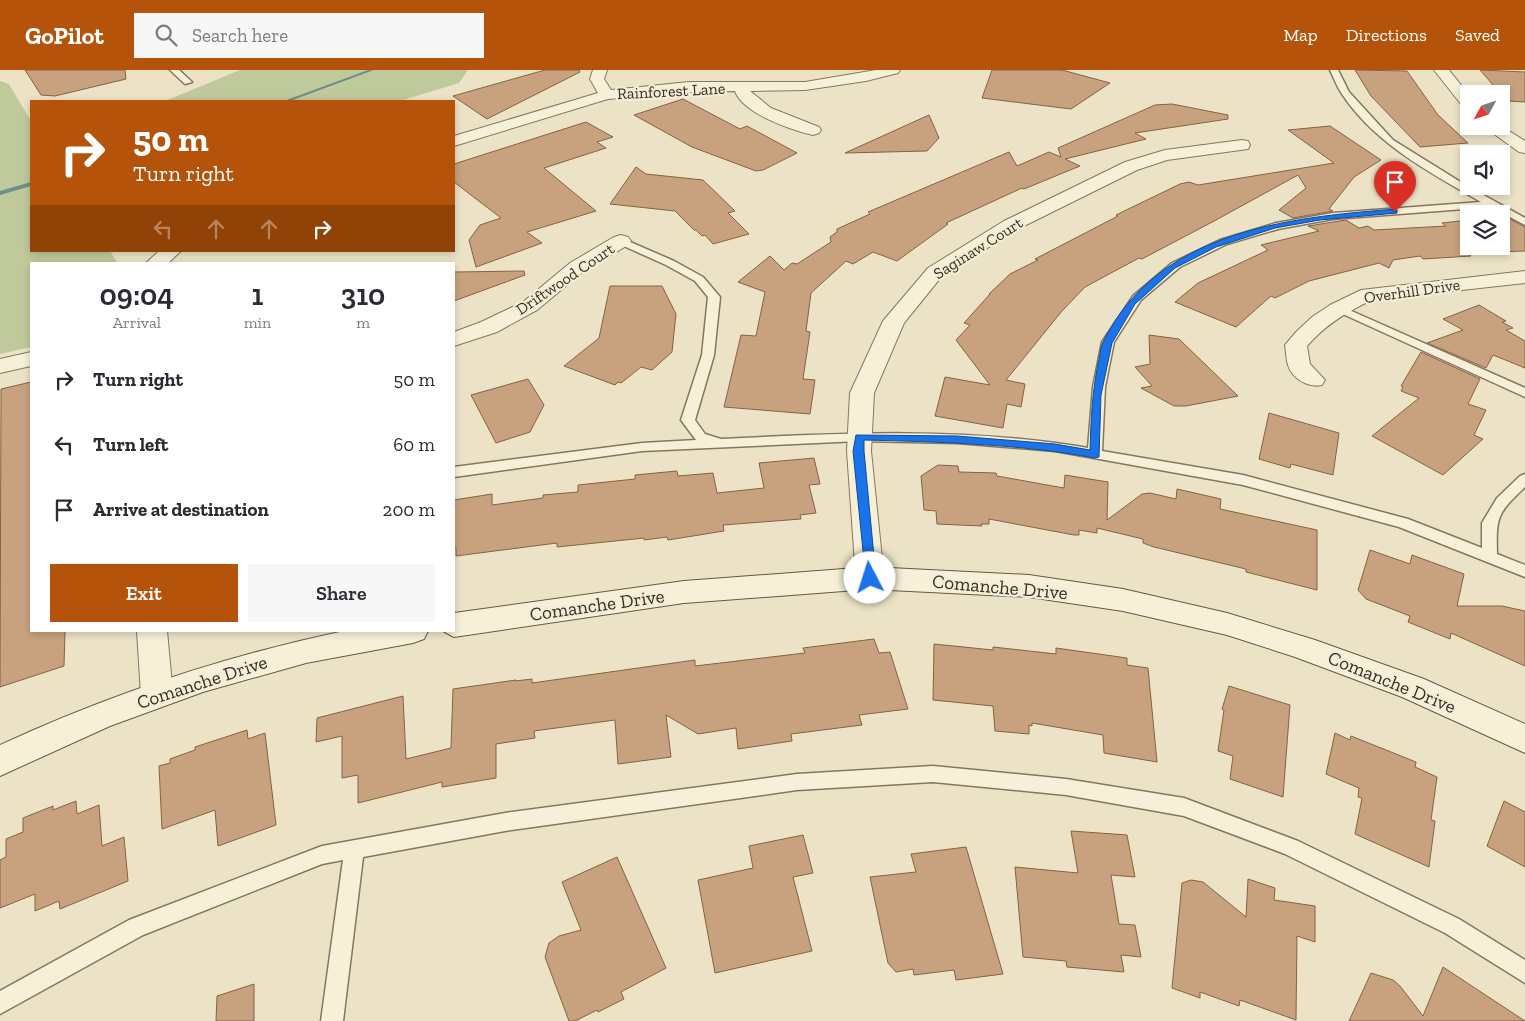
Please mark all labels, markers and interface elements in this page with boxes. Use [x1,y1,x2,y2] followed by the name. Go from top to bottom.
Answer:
[134,13,484,58] search box
[25,21,104,50] text: GoPilot
[152,21,180,49] icon: search
[192,24,288,47] text: Search here
[1283,24,1318,46] text: Map
[1346,24,1427,46] text: Directions
[1455,24,1500,46] text: Saved
[616,79,726,103] street label: Rainforest Lane
[1460,85,1510,135] north arrow
[1460,85,1510,255] map controls
[133,118,209,160] text: 50 m
[50,120,115,185] icon: right
[1460,145,1510,195] button: sound
[133,160,234,187] text: Turn right
[1374,161,1416,212] pin
[1381,168,1409,196] icon: arrive
[1460,205,1510,255] button: layers
[930,213,1026,283] street label: Saginaw Court
[149,215,177,243] icon: left
[202,215,230,243] icon: ahead
[255,215,283,243] icon: ahead
[308,215,336,243] icon: right
[512,239,618,319] street label: Driftwood Court
[1363,275,1461,307] street label: Overhill Drive
[100,277,174,313] text: 09:04
[251,277,263,313] text: 1
[341,277,385,313] text: 310
[113,313,161,332] text: Arrival
[244,313,271,332] text: min
[356,313,370,332] text: m
[50,366,78,394] icon: right
[93,368,183,391] text: Turn right
[394,368,435,391] text: 50 m
[50,431,78,459] icon: left
[93,433,168,456] text: Turn left
[393,433,435,456] text: 60 m
[50,496,78,524] icon: arrive
[93,498,269,521] text: Arrive at destination
[383,498,435,521] text: 200 m
[843,551,895,603] position arrow
[50,564,238,622] button: Exit
[248,564,435,622] button: Share
[931,570,1069,604] street label: Comanche Drive
[528,584,666,626] street label: Comanche Drive
[1325,646,1459,718] street label: Comanche Drive
[134,650,270,714] street label: Comanche Drive

